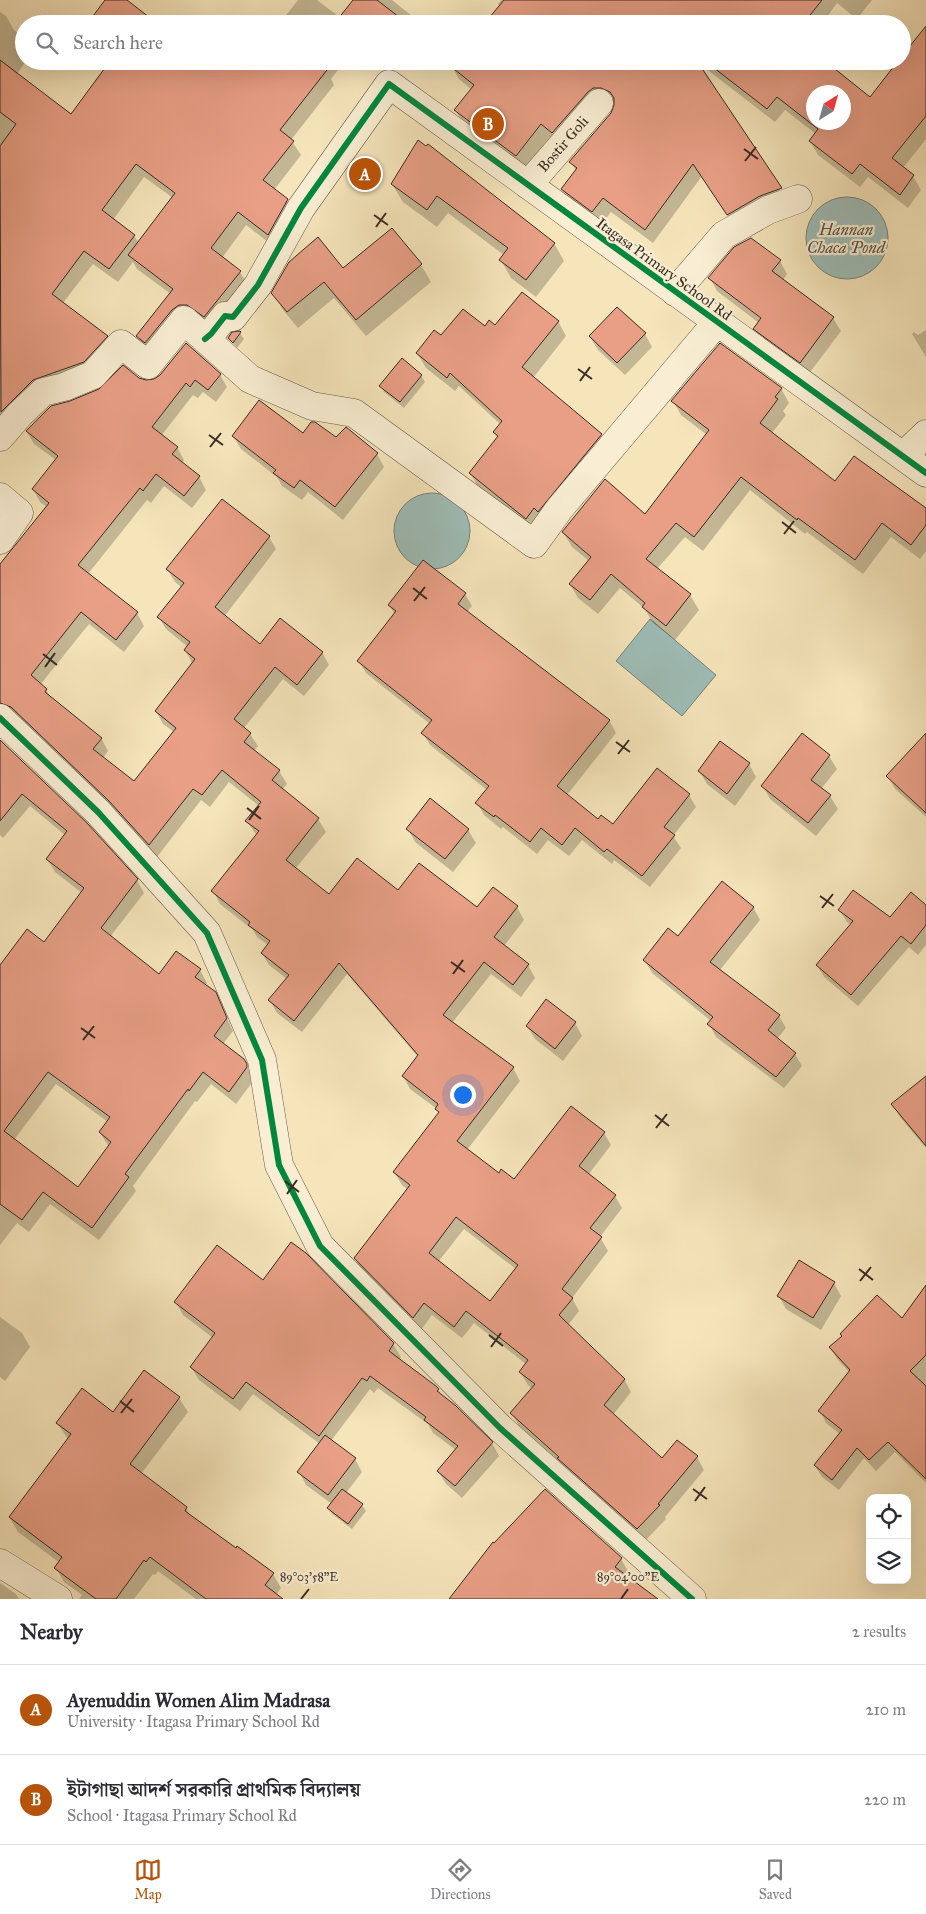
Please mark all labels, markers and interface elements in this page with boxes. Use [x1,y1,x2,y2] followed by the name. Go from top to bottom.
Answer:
[15,15,911,70] search box
[33,29,61,57] icon: search
[73,31,163,54] text: Search here
[806,85,851,130] north arrow
[472,105,504,143] pin: B
[534,112,592,176] street label: Bostir Goli
[349,155,381,193] pin: A
[593,214,736,324] street label: Itagasa Primary School Rd
[807,220,887,257] water label: Hannan Chaca Pond
[450,1082,476,1108] your location
[866,1494,911,1584] map controls
[866,1494,911,1539] button: locate
[866,1539,911,1584] button: layers
[280,1570,338,1584] text: 89°03'58"E
[597,1570,659,1584] text: 89°04'00"E
[20,1619,83,1645] text: Nearby
[852,1622,906,1641] text: 2 results
[67,1689,330,1712] text: Ayenuddin Women Alim Madrasa
[31,1700,41,1719] text: A
[866,1700,906,1719] text: 210 m
[67,1712,320,1731] text: University · Itagasa Primary School Rd
[67,1778,360,1801] text: ইটাগাছা আদর্শ সরকারি প্রাথমিক বিদ্যালয়
[31,1790,41,1809] text: B
[864,1790,906,1809] text: 220 m
[67,1806,297,1825] text: School · Itagasa Primary School Rd
[134,1856,162,1903] tab: Map
[430,1856,491,1903] tab: Directions
[759,1856,792,1903] tab: Saved

